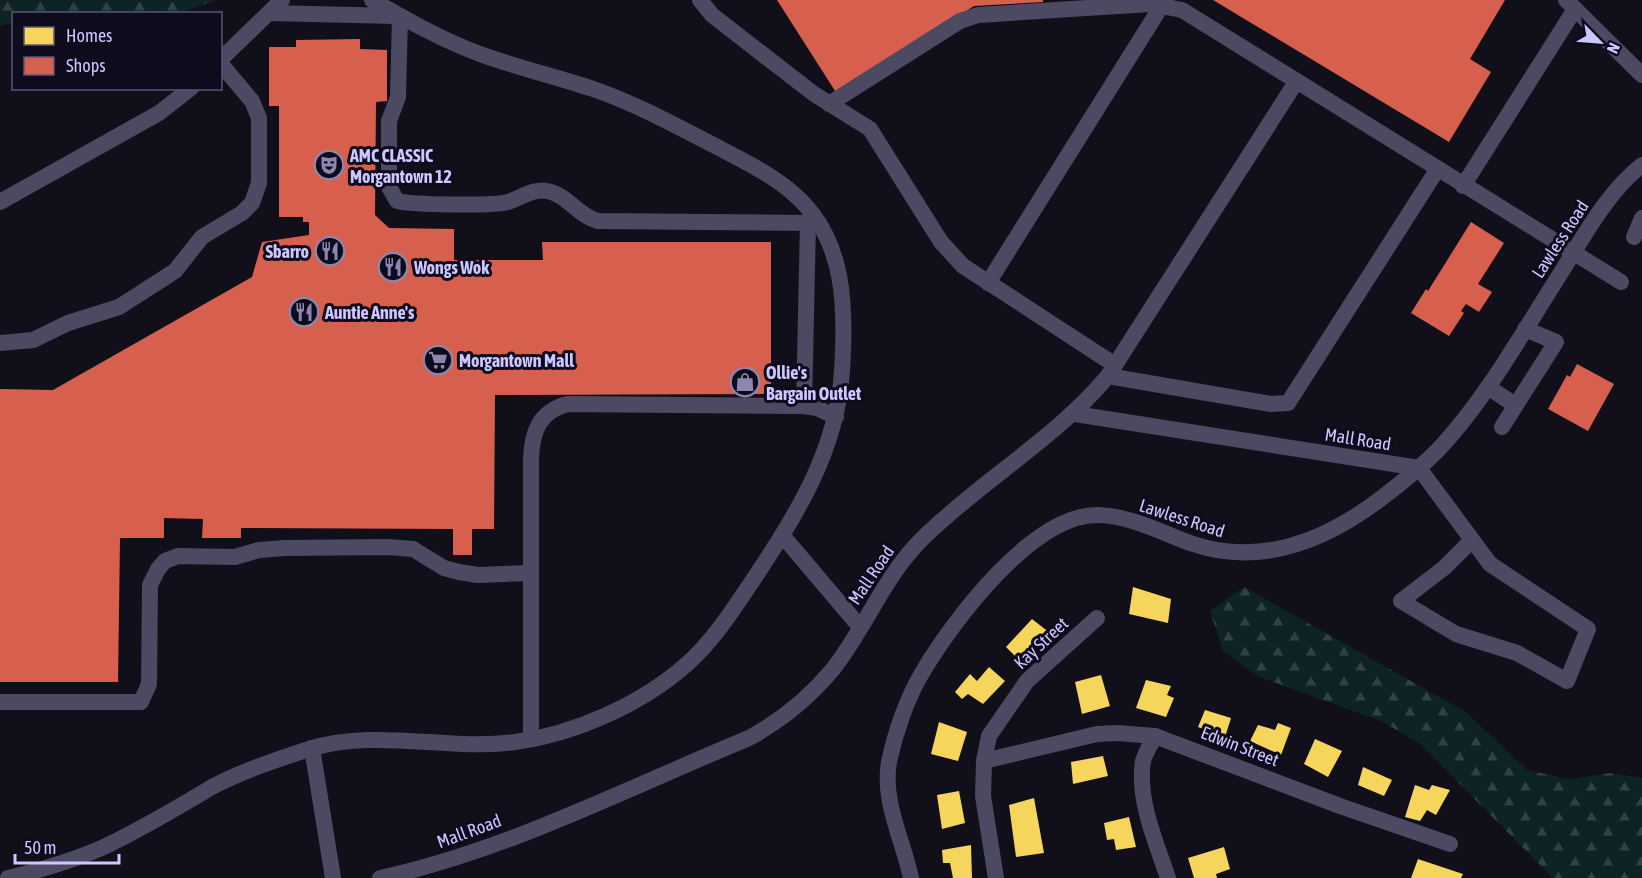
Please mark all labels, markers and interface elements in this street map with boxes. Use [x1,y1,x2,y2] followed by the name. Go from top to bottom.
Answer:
[12,12,222,90] legend
[1570,12,1630,72] north arrow
[66,25,112,46] text: Homes
[1603,40,1624,56] text: N
[66,55,106,76] text: Shops
[349,145,452,187] place label: AMC CLASSIC Morgantown 12
[313,149,345,181] theatre icon: AMC CLASSIC Morgantown 12
[1527,196,1593,282] street label: Lawless Road
[314,235,346,267] restaurant icon: Sbarro
[265,241,309,262] place label: Sbarro
[377,251,409,283] restaurant icon: Wongs Wok
[413,257,490,278] place label: Wongs Wok
[288,296,320,328] restaurant icon: Auntie Anne's
[324,302,415,323] place label: Auntie Anne's
[422,344,454,376] supermarket icon: Morgantown Mall
[459,350,574,371] place label: Morgantown Mall
[766,362,862,404] place label: Ollie's Bargain Outlet
[729,366,761,398] shop icon: Ollie's Bargain Outlet
[1323,423,1393,455] street label: Mall Road
[1137,494,1227,542] street label: Lawless Road
[844,541,898,609] street label: Mall Road
[1010,613,1072,673] street label: Kay Street
[1198,722,1282,770] street label: Edwin Street
[434,810,504,852] street label: Mall Road
[15,827,118,865] scale bar
[24,837,56,858] text: 50 m

